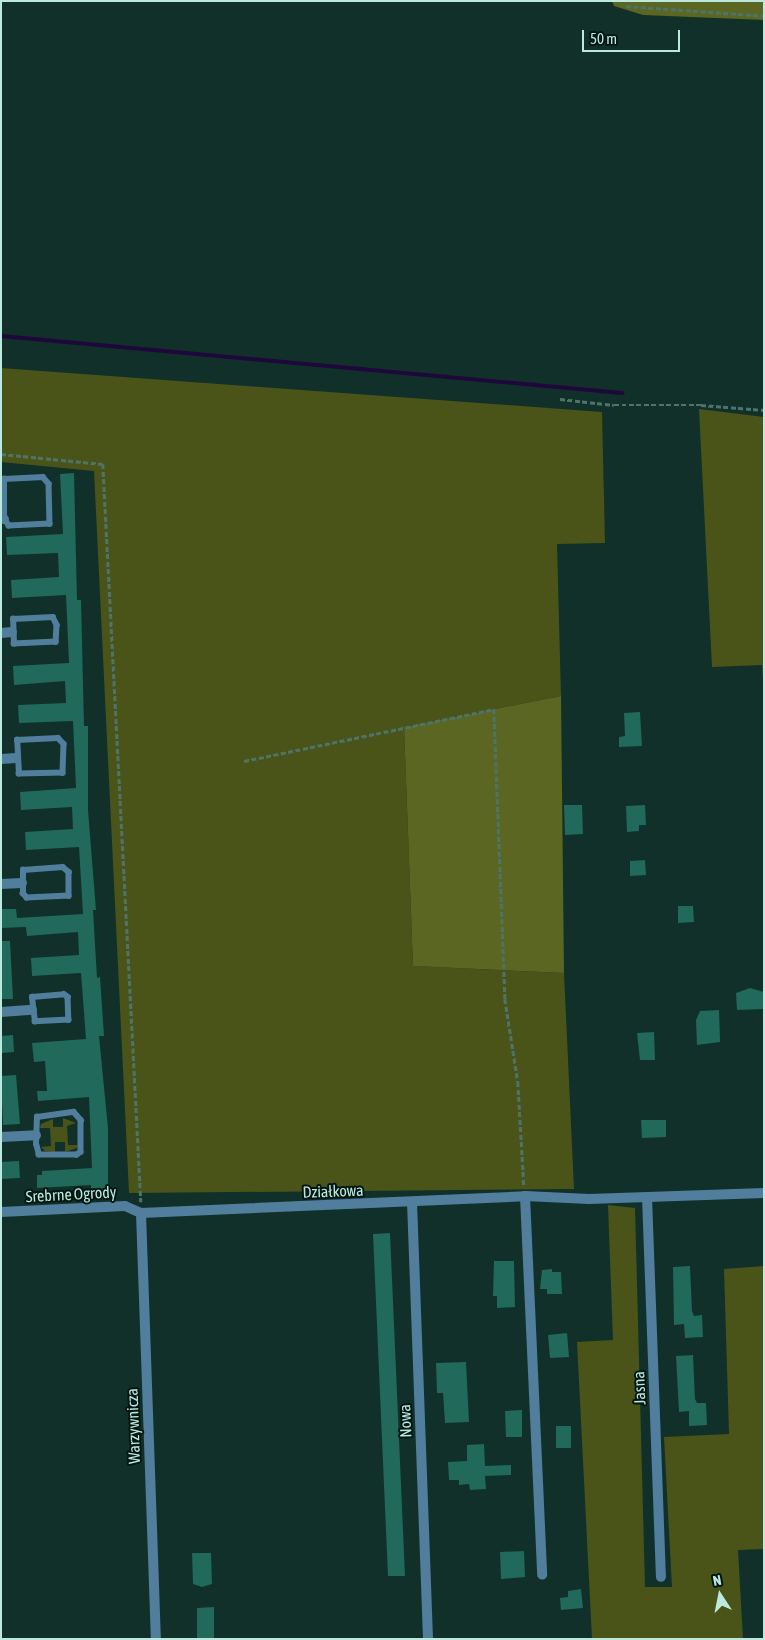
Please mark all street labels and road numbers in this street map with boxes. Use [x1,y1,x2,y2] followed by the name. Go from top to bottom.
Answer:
[302,1180,364,1202] street label: Działkowa
[25,1182,117,1206] street label: Srebrne Ogrody
[629,1371,649,1405] street label: Jasna
[122,1388,144,1464] street label: Warzywnicza
[395,1404,415,1438] street label: Nowa

